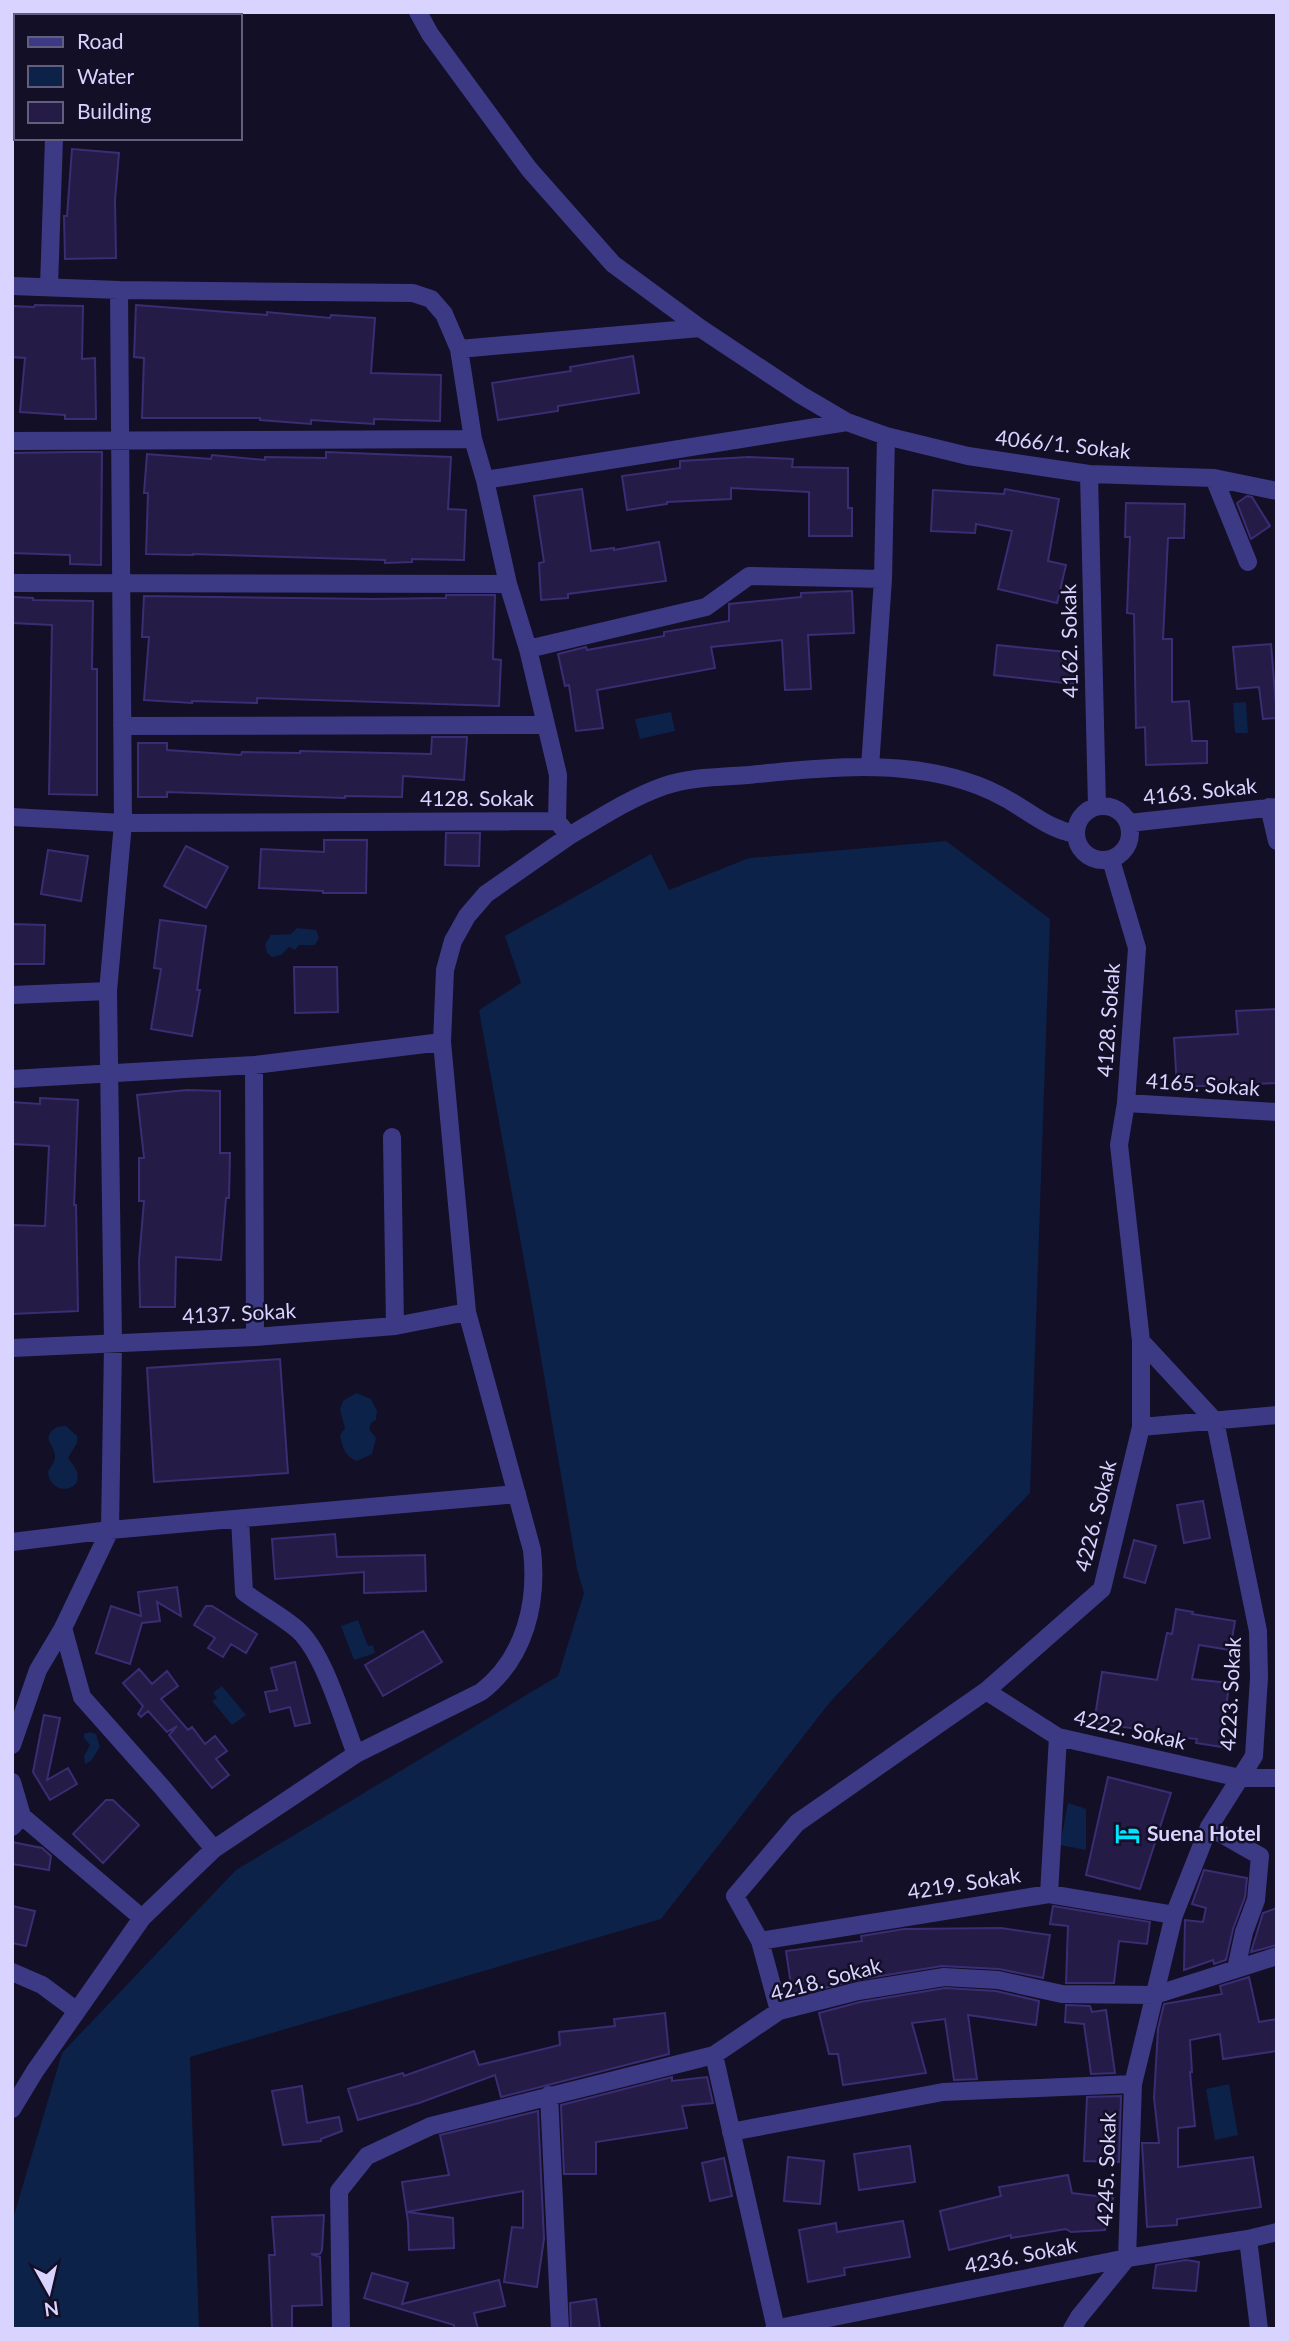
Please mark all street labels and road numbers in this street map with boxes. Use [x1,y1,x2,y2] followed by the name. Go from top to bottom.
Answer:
[994,424,1132,463] street label: 4066/1. Sokak
[1055,583,1082,698] street label: 4162. Sokak
[1142,772,1258,809] street label: 4163. Sokak
[420,785,534,810] street label: 4128. Sokak
[1091,962,1124,1078] street label: 4128. Sokak
[1145,1067,1261,1100] street label: 4165. Sokak
[181,1297,297,1328] street label: 4137. Sokak
[1069,1457,1121,1574] street label: 4226. Sokak
[1214,1636,1245,1752] street label: 4223. Sokak
[1072,1704,1189,1754] street label: 4222. Sokak
[905,1861,1022,1904] street label: 4219. Sokak
[767,1952,884,2005] street label: 4218. Sokak
[1091,2111,1120,2226] street label: 4245. Sokak
[962,2231,1079,2278] street label: 4236. Sokak

